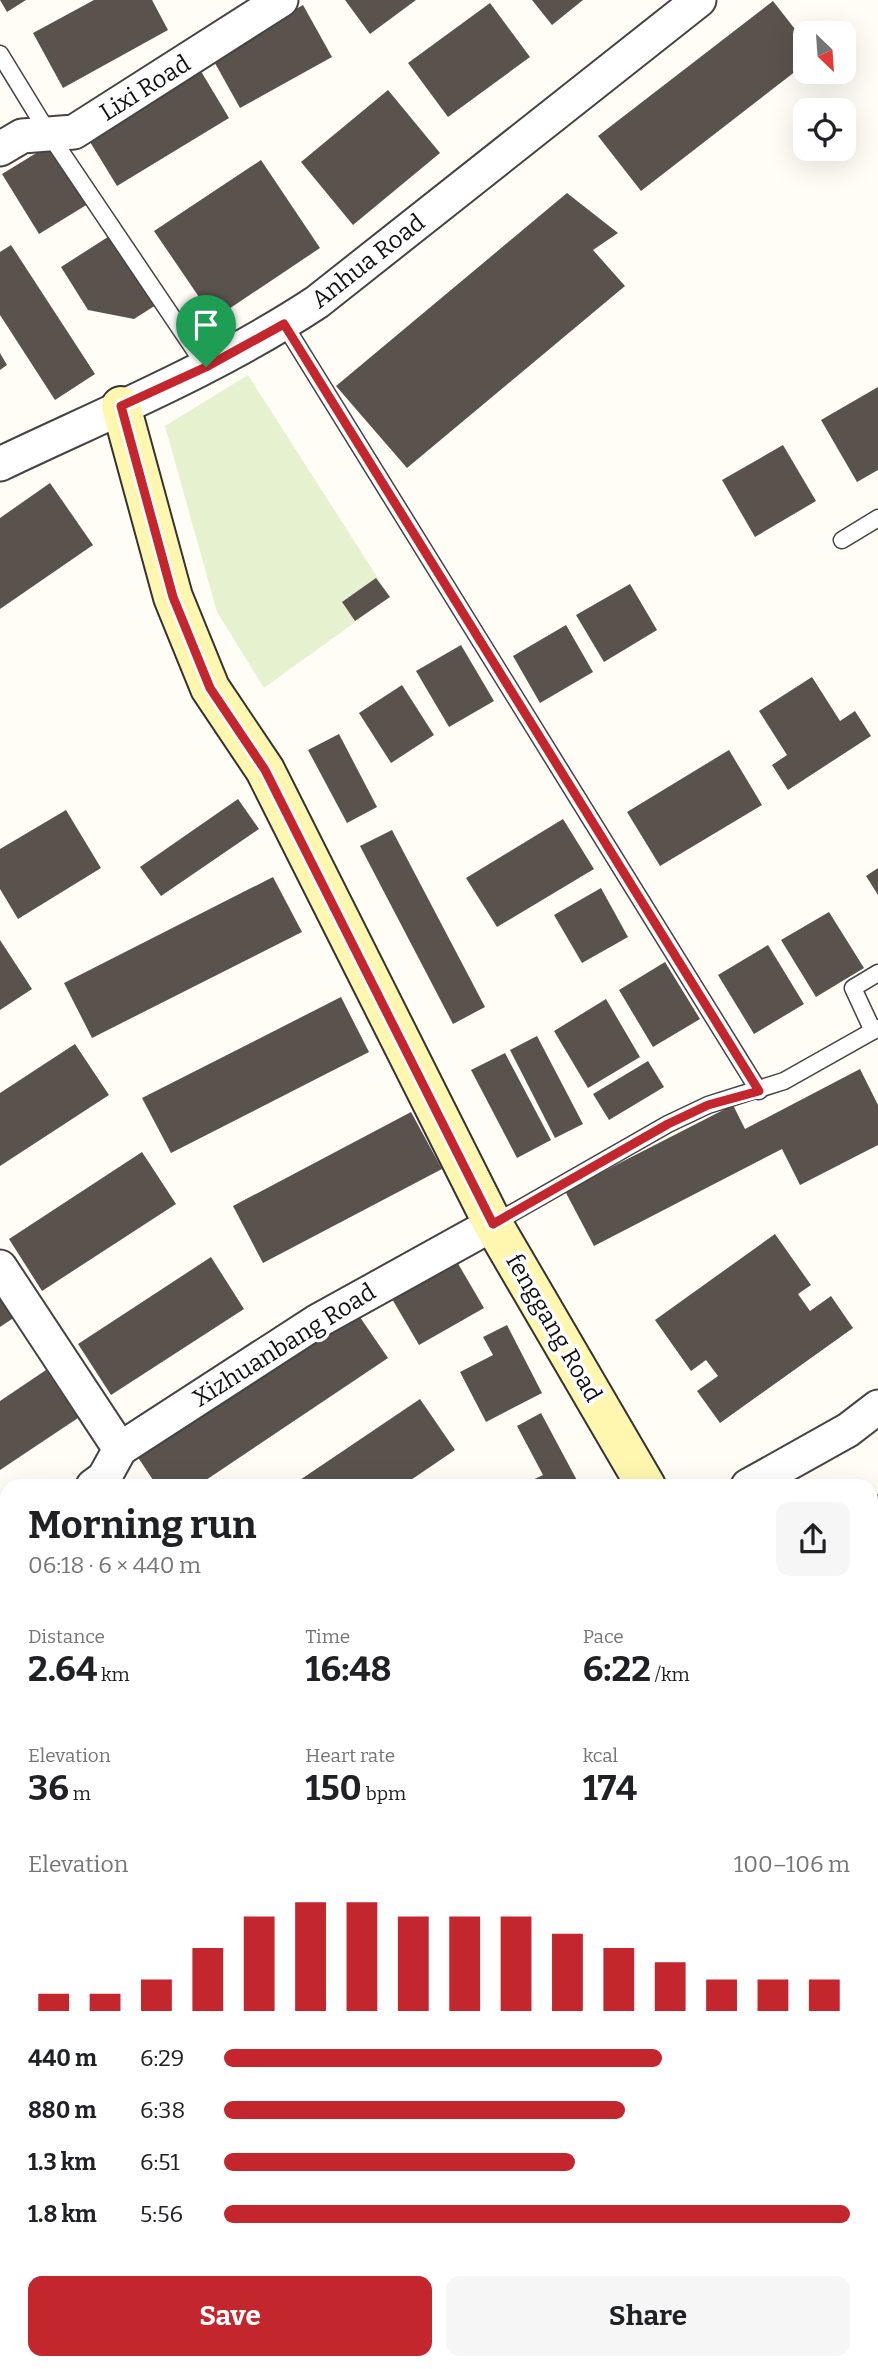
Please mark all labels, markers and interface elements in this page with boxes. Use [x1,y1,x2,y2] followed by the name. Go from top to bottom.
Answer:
[793,21,856,84] north arrow
[793,21,856,161] map controls
[95,49,195,127] street label: Lixi Road
[793,98,856,161] button: locate
[306,208,430,314] street label: Anhua Road
[176,295,236,367] pin
[187,306,225,344] icon: arrive
[500,1249,608,1407] street label: fenggang Road
[188,1278,380,1412] street label: Xizhuanbang Road
[28,1502,256,1548] text: Morning run
[776,1502,850,1576] button: share
[28,1551,201,1579] text: 06:18 · 6 × 440 m
[28,1625,105,1648] text: Distance
[305,1625,350,1648] text: Time
[583,1625,624,1648] text: Pace
[28,1648,97,1690] text: 2.64
[305,1648,392,1690] text: 16:48
[583,1648,651,1690] text: 6:22
[97,1663,130,1686] text: km
[651,1663,690,1686] text: /km
[28,1744,111,1767] text: Elevation
[305,1744,395,1767] text: Heart rate
[583,1744,618,1767] text: kcal
[28,1767,69,1809] text: 36
[305,1767,362,1809] text: 150
[583,1767,637,1809] text: 174
[69,1782,91,1805] text: m
[362,1782,406,1805] text: bpm
[28,1850,128,1878] text: Elevation
[734,1850,850,1878] text: 100–106 m
[28,2044,97,2072] text: 440 m
[140,2044,184,2072] text: 6:29
[28,2096,96,2124] text: 880 m
[140,2096,185,2124] text: 6:38
[28,2148,96,2176] text: 1.3 km
[140,2148,180,2176] text: 6:51
[28,2200,97,2228] text: 1.8 km
[140,2200,183,2228] text: 5:56
[28,2276,432,2356] button: Save
[446,2276,850,2356] button: Share

